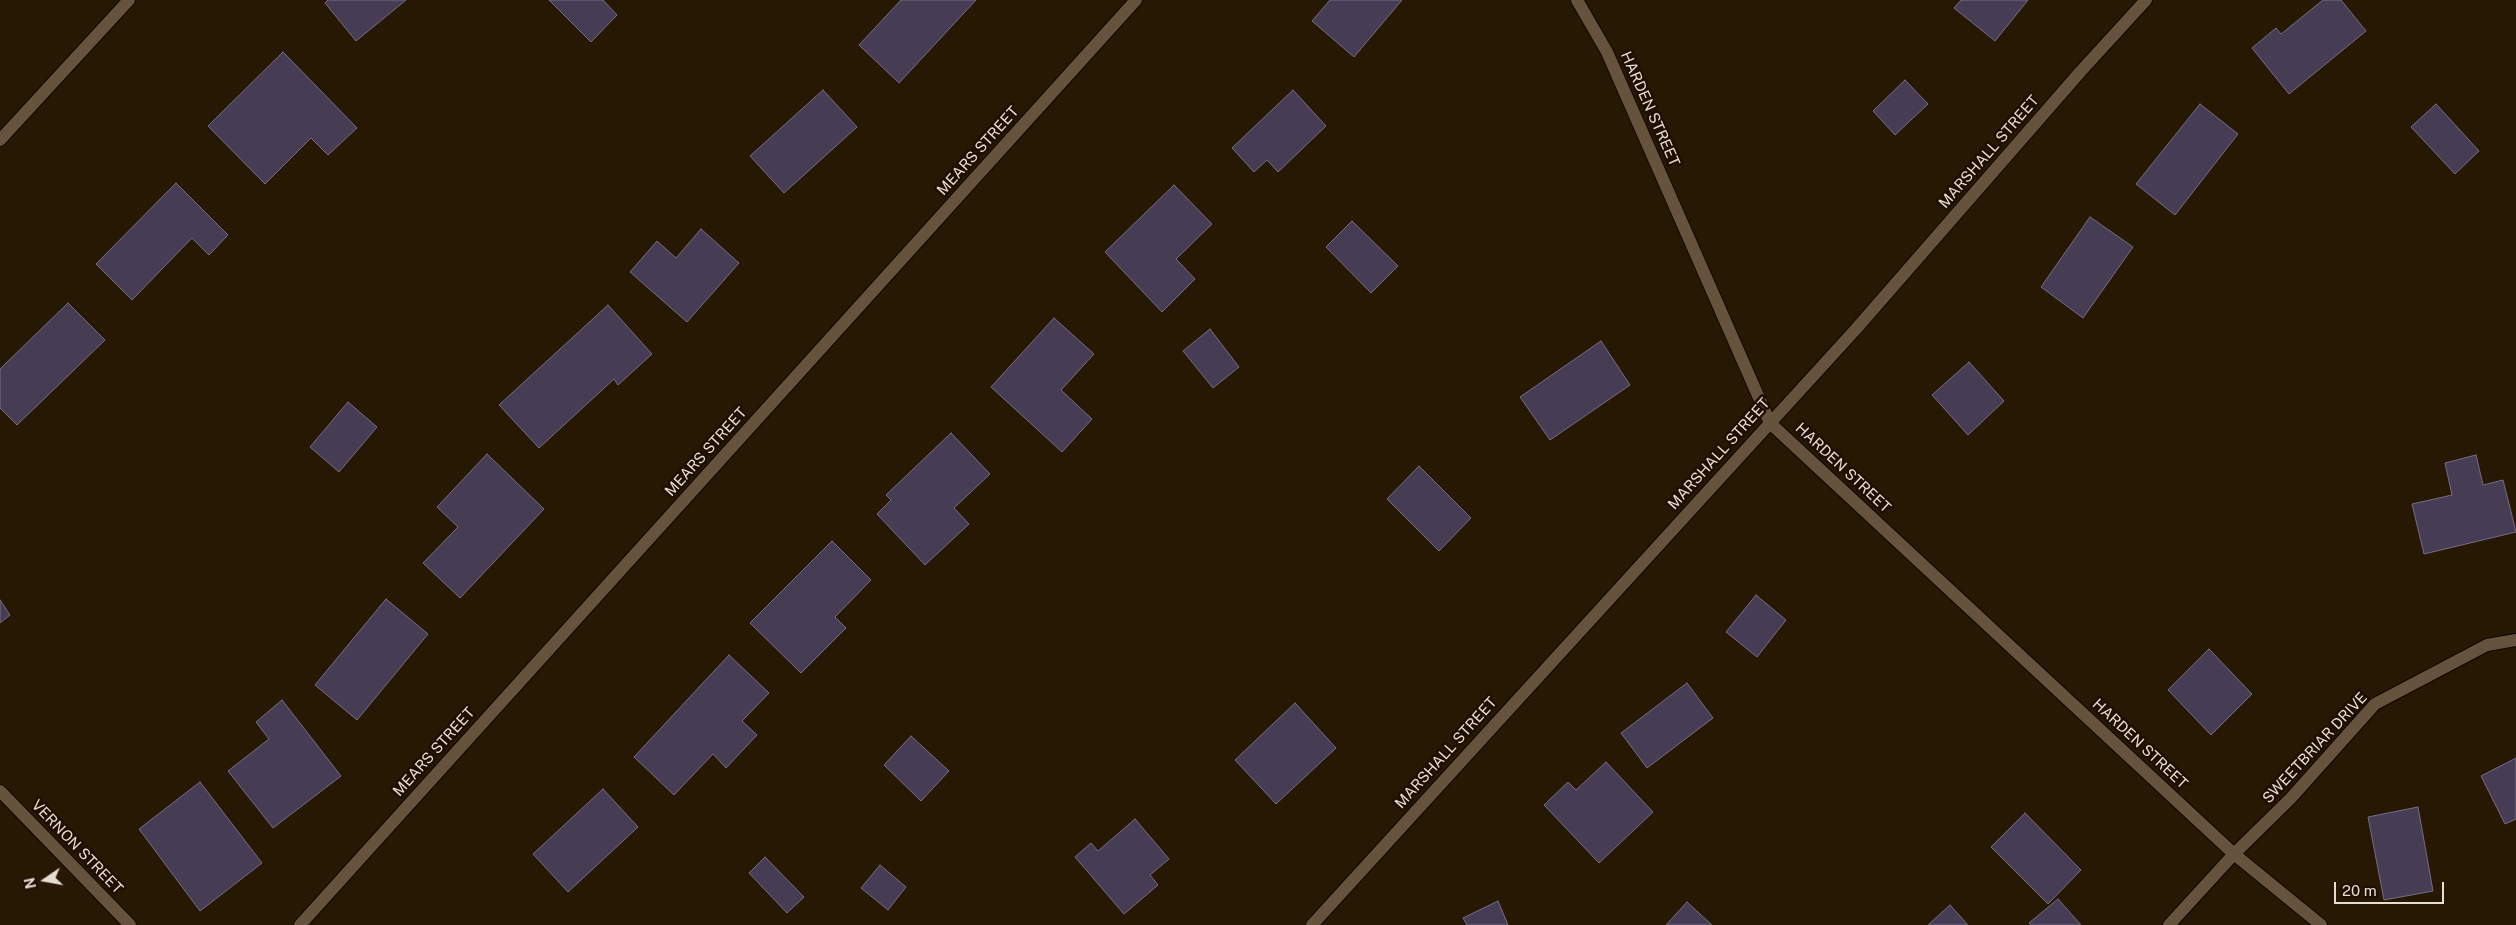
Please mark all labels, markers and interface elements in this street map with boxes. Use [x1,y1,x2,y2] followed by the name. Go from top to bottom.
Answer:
[1617,49,1683,169] street label: HARDEN STREET
[1935,92,2043,212] street label: MARSHALL STREET
[933,103,1023,199] street label: MEARS STREET
[1664,395,1774,513] street label: MARSHALL STREET
[661,404,751,500] street label: MEARS STREET
[1792,419,1894,517] street label: HARDEN STREET
[2259,689,2371,807] street label: SWEETBRIAR DRIVE
[1391,694,1501,812] street label: MARSHALL STREET
[2089,695,2191,793] street label: HARDEN STREET
[389,704,479,800] street label: MEARS STREET
[28,796,126,898] street label: VERNON STREET
[20,855,70,905] north arrow
[2336,872,2446,904] scale bar
[2342,882,2377,899] text: 20 m

